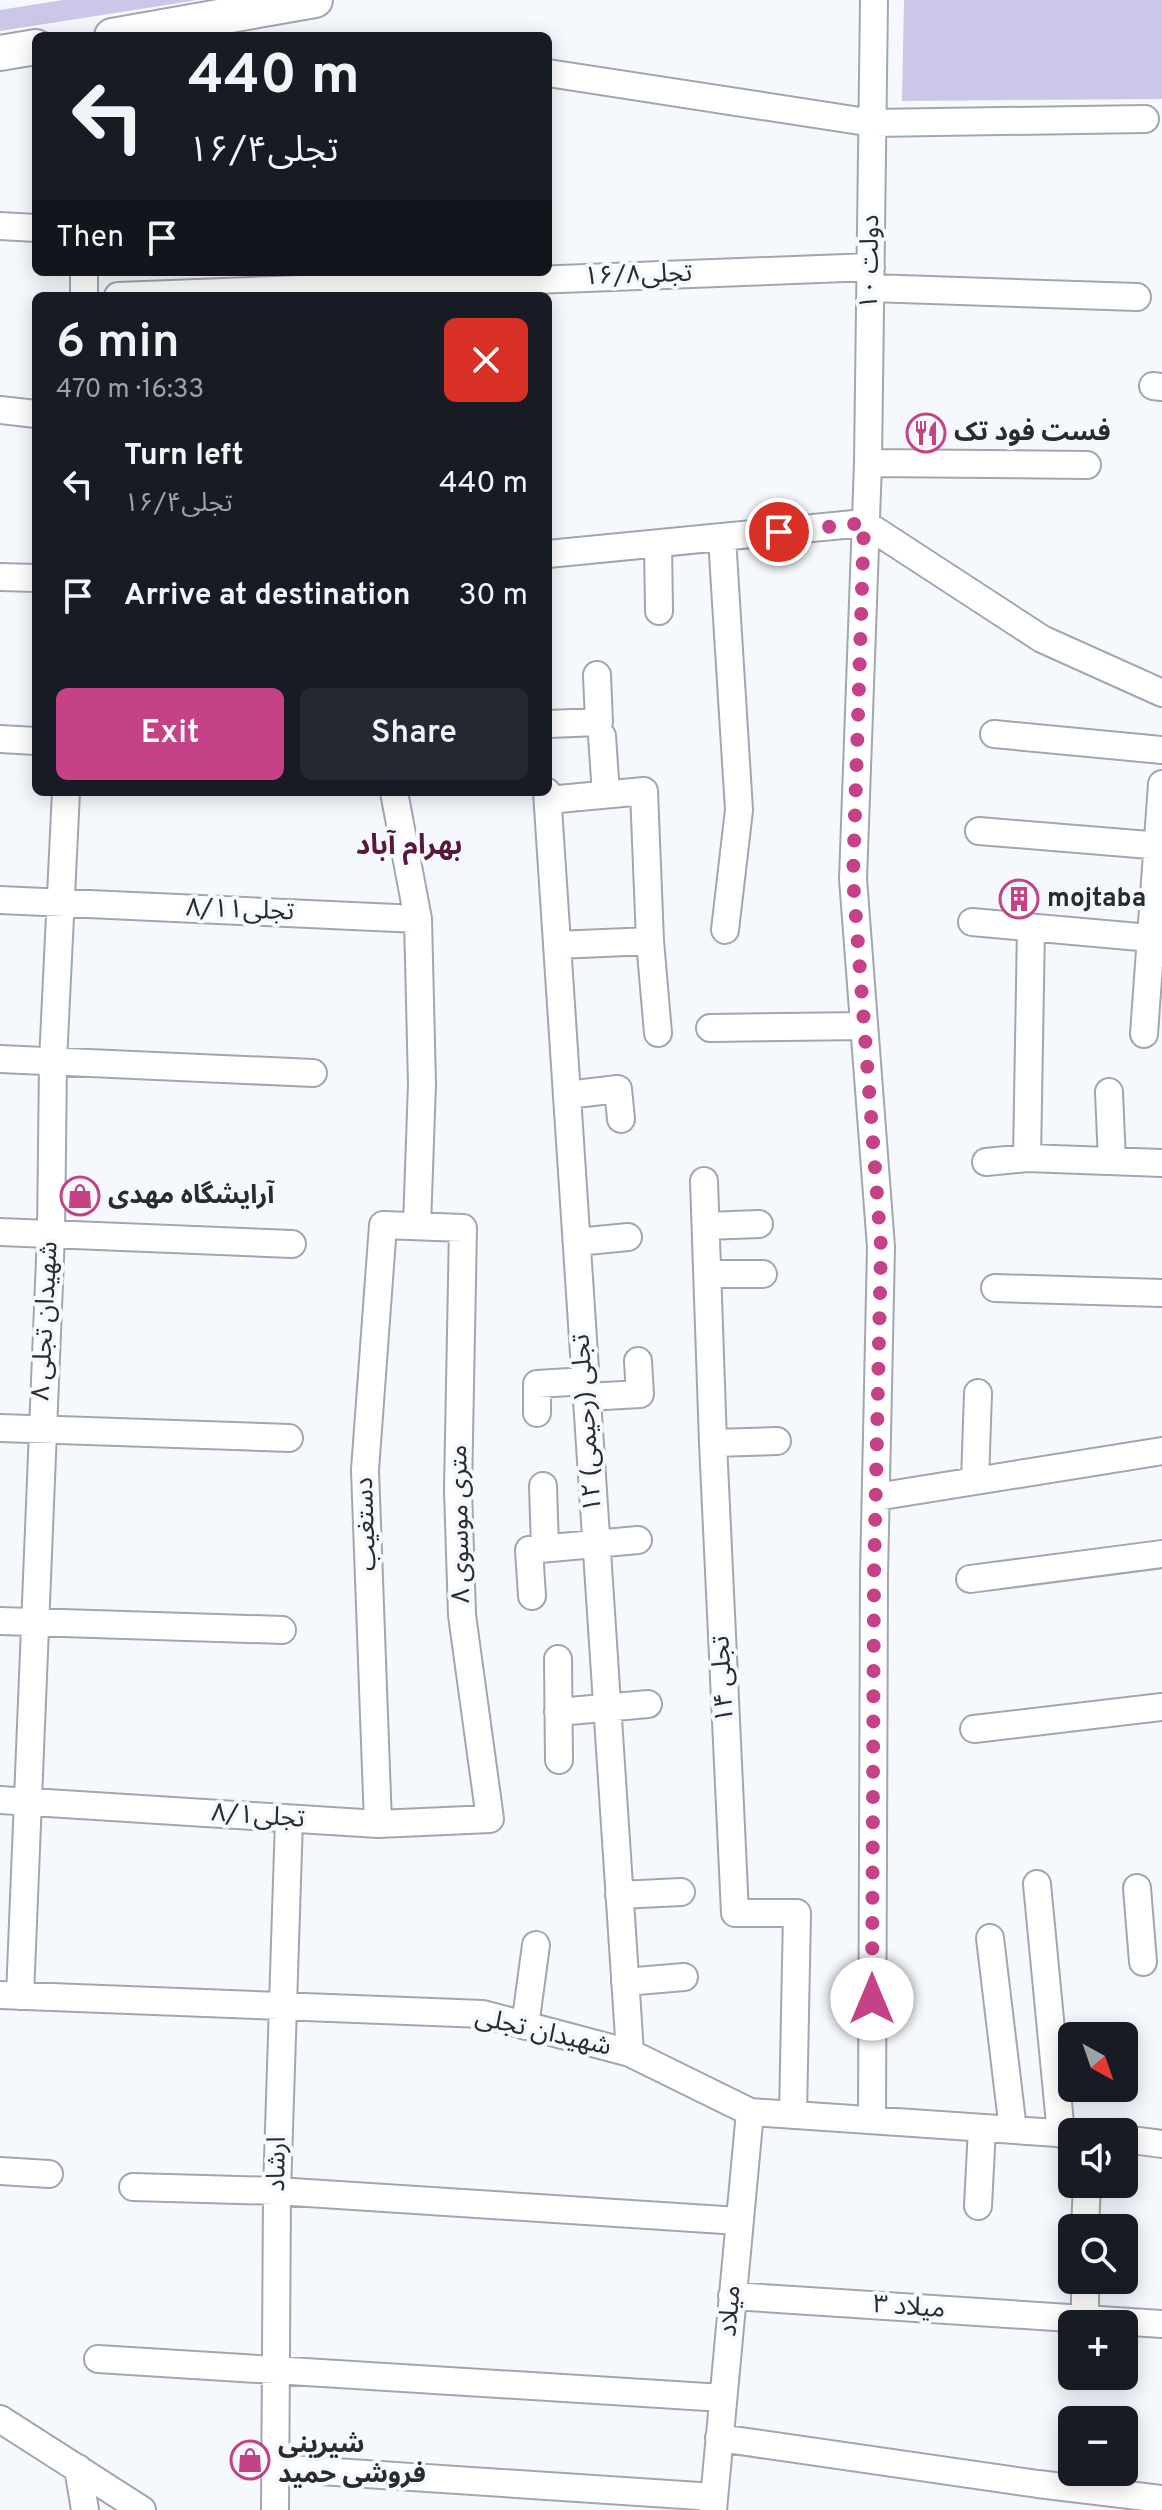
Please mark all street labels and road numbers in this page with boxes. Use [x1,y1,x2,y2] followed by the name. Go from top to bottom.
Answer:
[854,214,888,310] street label: ۱۰ دولت
[583,258,693,294] street label: تجلی۱۶/۸
[185,893,295,929] street label: تجلی۸/۱۱
[25,1241,67,1401] street label: شهیدان تجلی ۸
[565,1333,611,1513] street label: ۱۲ تجلی (رحیمی)
[443,1444,479,1604] street label: ۸ متری موسوی
[349,1476,385,1572] street label: دستغیب
[705,1635,743,1723] street label: تجلی ۱۴
[210,1797,306,1837] street label: تجلی۸/۱
[472,2001,614,2065] street label: شهیدان تجلی
[261,2136,295,2192] street label: ارشاد
[712,2284,750,2338] street label: میلاد
[872,2289,946,2327] street label: ۳ میلاد

